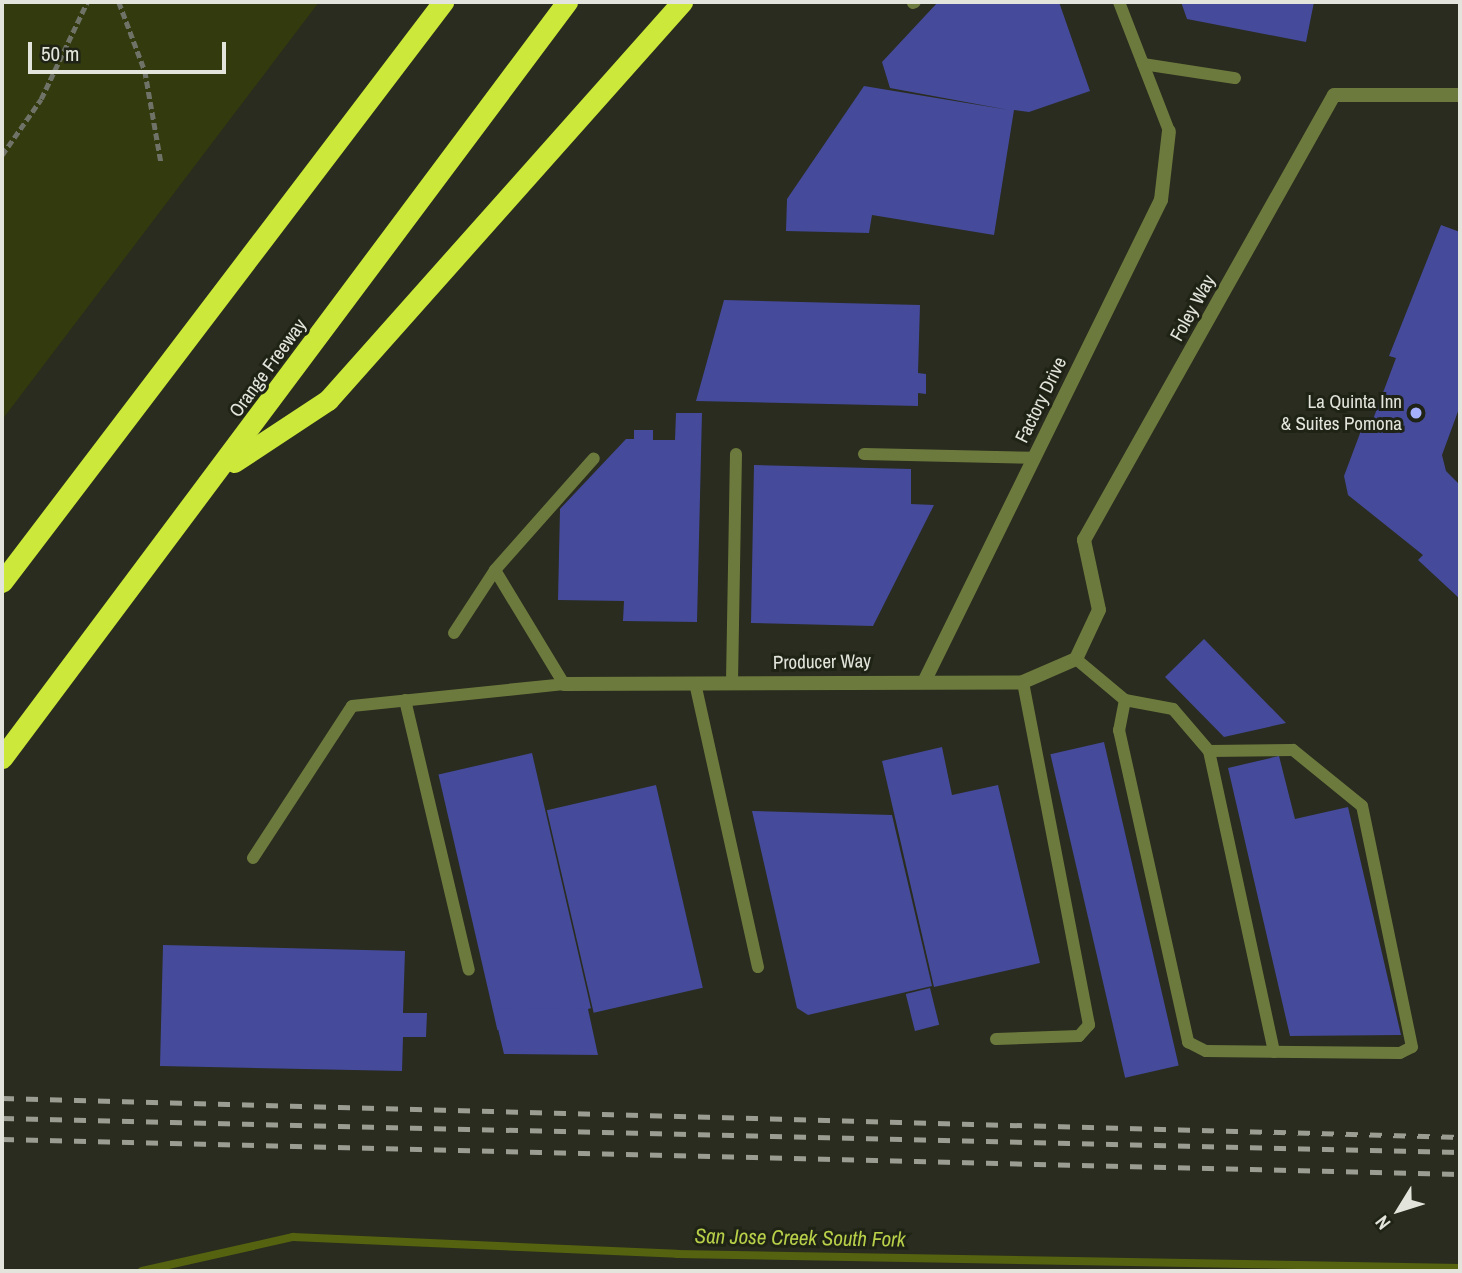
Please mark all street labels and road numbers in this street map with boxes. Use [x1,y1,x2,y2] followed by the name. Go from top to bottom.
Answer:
[1166,271,1220,345] street label: Foley Way
[225,314,311,422] street label: Orange Freeway
[1010,353,1072,447] street label: Factory Drive
[773,650,871,674] street label: Producer Way

